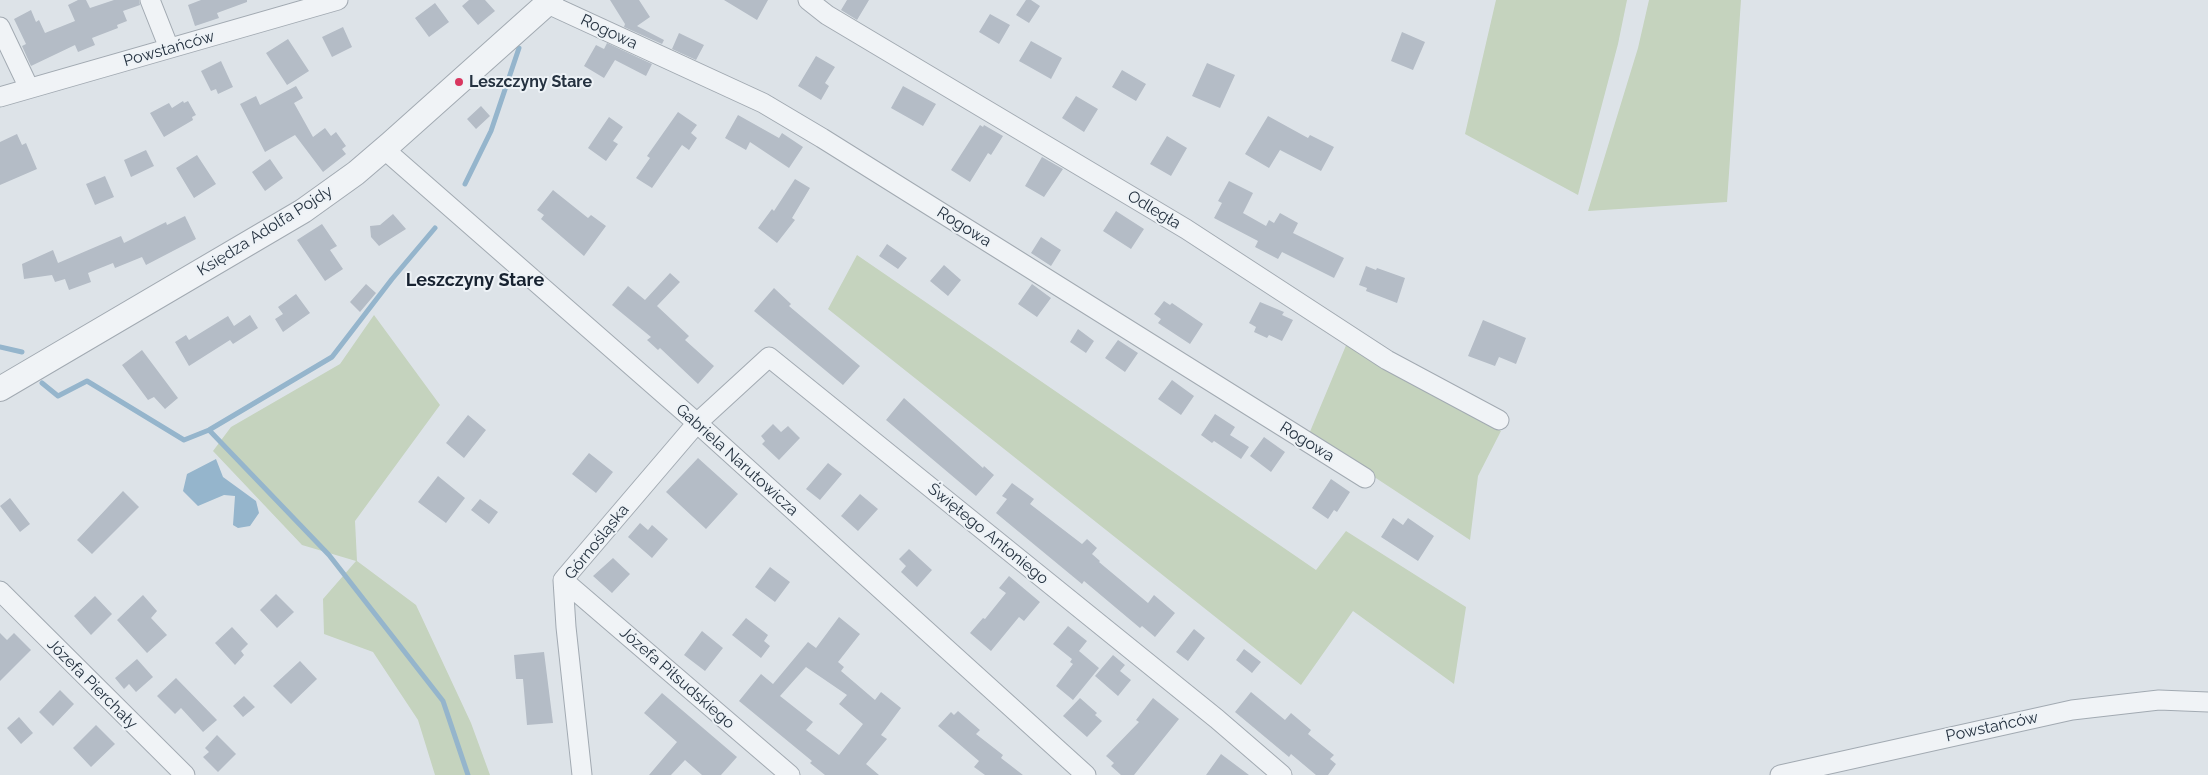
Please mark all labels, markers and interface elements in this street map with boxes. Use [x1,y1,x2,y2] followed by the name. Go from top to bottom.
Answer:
[578,11,640,53] street label: Rogowa
[121,27,217,71] street label: Powstańców
[469,72,592,92] place label: Leszczyny Stare
[453,76,465,88] marker: Leszczyny Stare
[194,182,336,280] street label: Księdza Adolfa Pojdy
[1124,187,1184,233] street label: Odległa
[933,203,995,251] street label: Rogowa
[406,270,544,292] district label: Leszczyny Stare
[672,400,802,520] street label: Gabriela Narutowicza
[1276,418,1338,466] street label: Rogowa
[924,479,1052,589] street label: Świętego Antoniego
[561,501,633,583] street label: Górnośląska
[616,623,738,733] street label: Józefa Piłsudskiego
[43,635,141,733] street label: Józefa Pierchały
[1944,708,2040,746] street label: Powstańców

